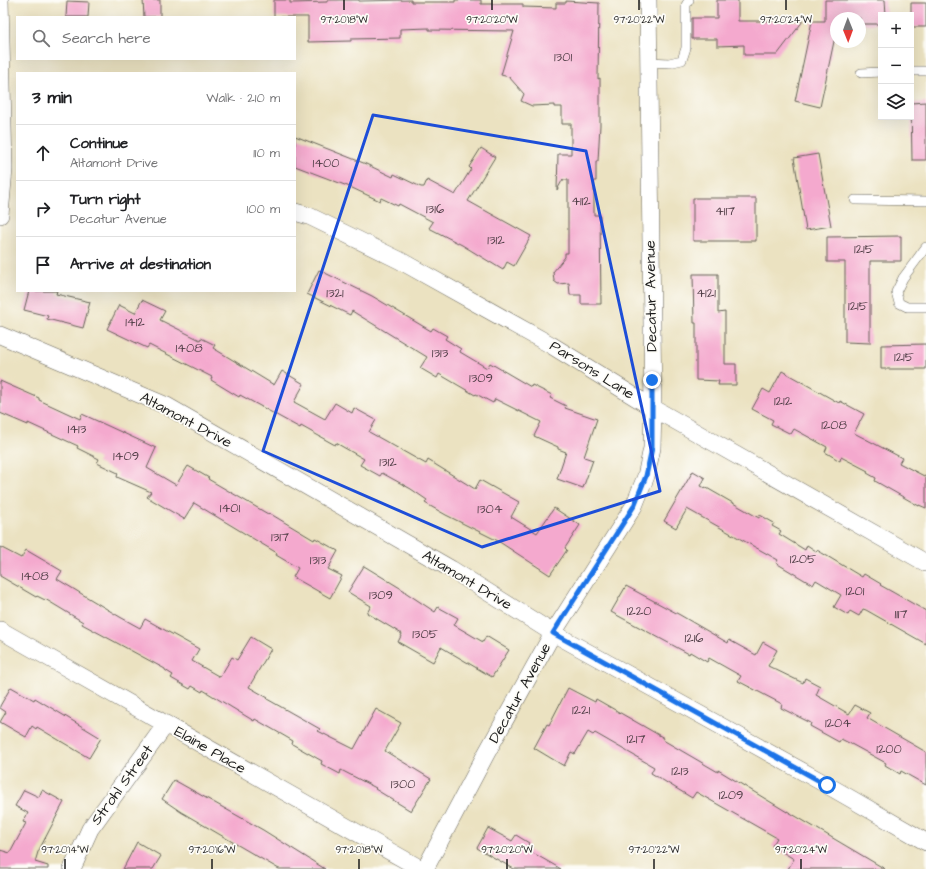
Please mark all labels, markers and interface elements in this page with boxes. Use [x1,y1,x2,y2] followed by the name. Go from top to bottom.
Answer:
[830,12,866,48] north arrow
[878,12,914,120] map controls
[878,12,914,48] button: +
[320,13,368,27] text: 97°20'18"W
[466,13,518,27] text: 97°20'20"W
[614,13,665,27] text: 97°20'22"W
[760,13,813,27] text: 97°20'24"W
[16,16,296,60] search box
[30,27,52,49] icon: search
[62,28,151,49] text: Search here
[554,48,572,66] house number: 1301
[878,48,914,84] button: −
[878,84,914,120] button: layers
[32,86,72,110] text: 3 min
[206,89,280,107] text: Walk · 210 m
[70,133,128,154] text: Continue
[32,142,54,164] icon: ahead
[253,144,280,162] text: 110 m
[70,154,158,172] text: Altamont Drive
[313,154,339,172] house number: 1400
[70,189,141,210] text: Turn right
[571,192,591,210] house number: 4112
[32,198,54,220] icon: right
[247,200,280,218] text: 100 m
[426,200,444,218] house number: 1316
[715,202,735,220] house number: 4117
[70,210,167,228] text: Decatur Avenue
[487,231,505,249] house number: 1312
[640,240,662,352] street label: Decatur Avenue
[854,240,874,258] house number: 1215
[32,254,54,276] icon: arrive
[70,254,211,275] text: Arrive at destination
[326,284,344,302] house number: 1321
[696,284,716,302] house number: 4121
[848,297,868,315] house number: 1215
[125,313,145,331] house number: 1412
[546,336,638,404] street label: Parsons Lane
[175,339,203,357] house number: 1408
[432,344,449,362] house number: 1313
[894,348,914,366] house number: 1215
[469,369,493,387] house number: 1309
[643,371,661,389] route end
[136,387,236,453] street label: Altamont Drive
[774,392,793,410] house number: 1212
[821,416,847,434] house number: 1208
[68,420,87,438] house number: 1413
[113,447,139,465] house number: 1409
[379,453,397,471] house number: 1312
[220,499,241,517] house number: 1401
[477,500,503,518] house number: 1304
[271,528,289,546] house number: 1317
[418,545,516,615] street label: Altamont Drive
[790,550,816,568] house number: 1205
[310,551,327,569] house number: 1313
[21,567,49,585] house number: 1408
[846,582,865,600] house number: 1201
[369,586,393,604] house number: 1309
[627,602,651,620] house number: 1220
[895,605,908,623] house number: 1117
[412,625,438,643] house number: 1305
[685,629,703,647] house number: 1216
[484,639,556,747] street label: Decatur Avenue
[572,701,590,719] house number: 1221
[825,714,851,732] house number: 1204
[170,721,250,779] street label: Elaine Place
[627,730,645,748] house number: 1217
[876,740,902,758] house number: 1200
[86,741,158,829] street label: Strohl Street
[671,762,689,780] house number: 1213
[391,775,415,793] house number: 1300
[818,776,836,794] route start
[719,786,743,804] house number: 1209
[41,843,89,857] text: 97°20'14"W
[188,843,236,857] text: 97°20'16"W
[335,843,383,857] text: 97°20'18"W
[481,843,533,857] text: 97°20'20"W
[629,843,680,857] text: 97°20'22"W
[775,843,828,857] text: 97°20'24"W

